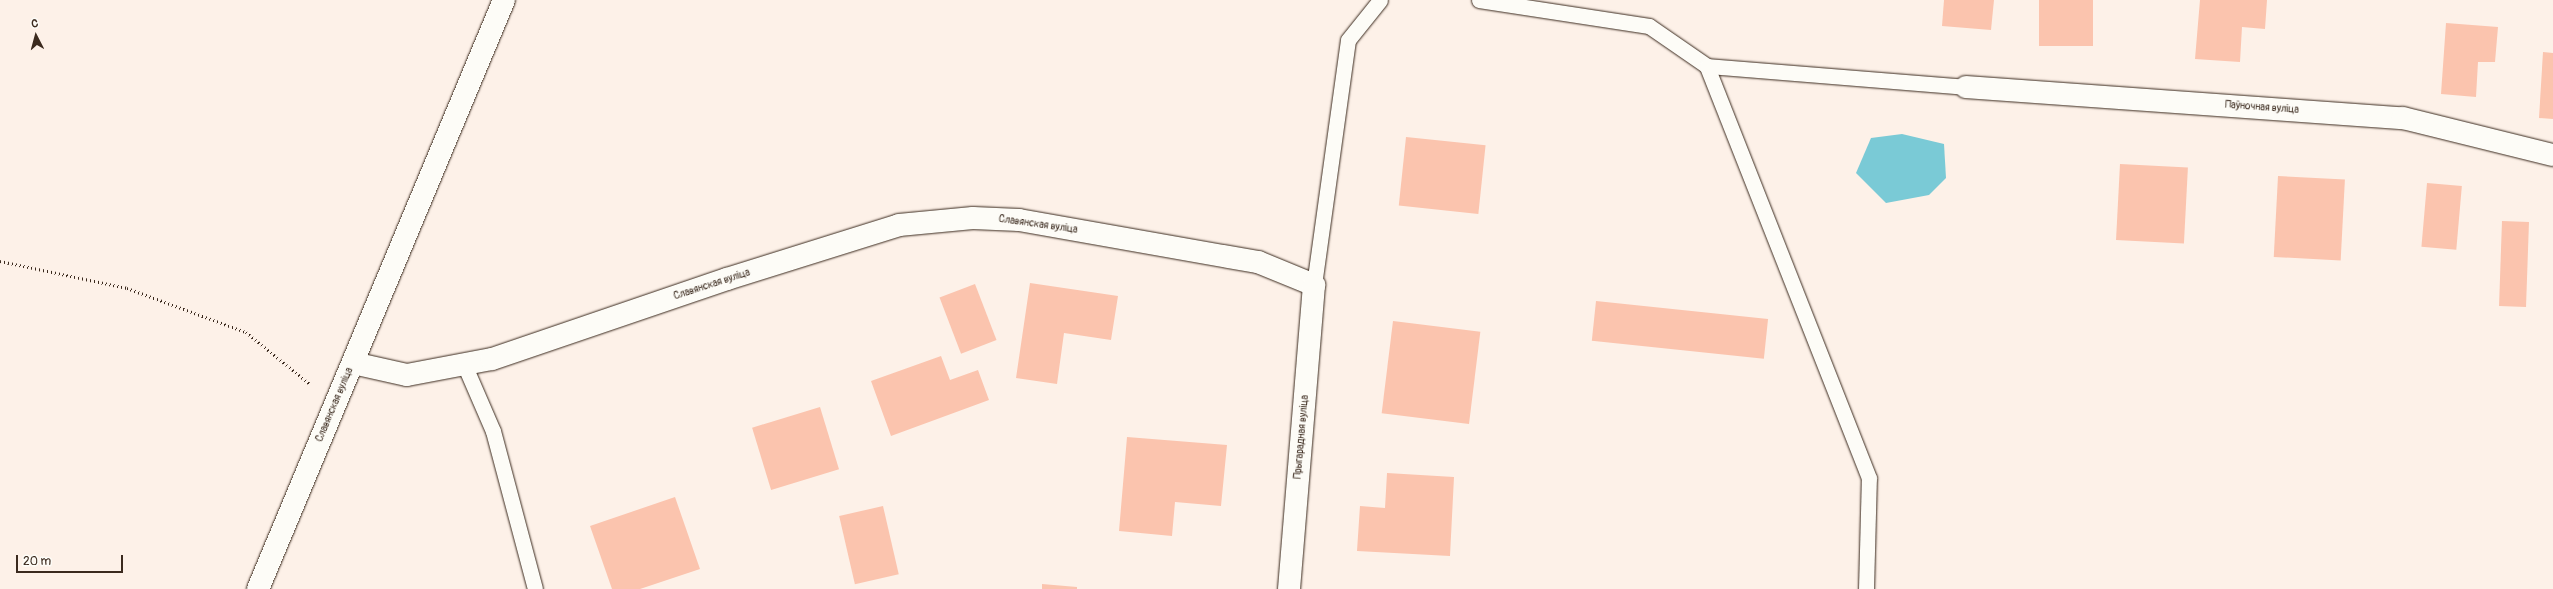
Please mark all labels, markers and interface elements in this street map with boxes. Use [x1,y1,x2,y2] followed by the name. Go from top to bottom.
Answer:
[16,16,56,56] north arrow
[31,17,39,30] text: С
[2225,99,2299,117] street label: Паўночная вуліца
[998,214,1078,236] street label: Славянская вуліца
[672,267,752,303] street label: Славянская вуліца
[314,366,356,444] street label: Славянская вуліца
[1292,395,1312,479] street label: Прыгарадная вуліца
[18,547,125,573] scale bar
[23,554,51,569] text: 20 m

